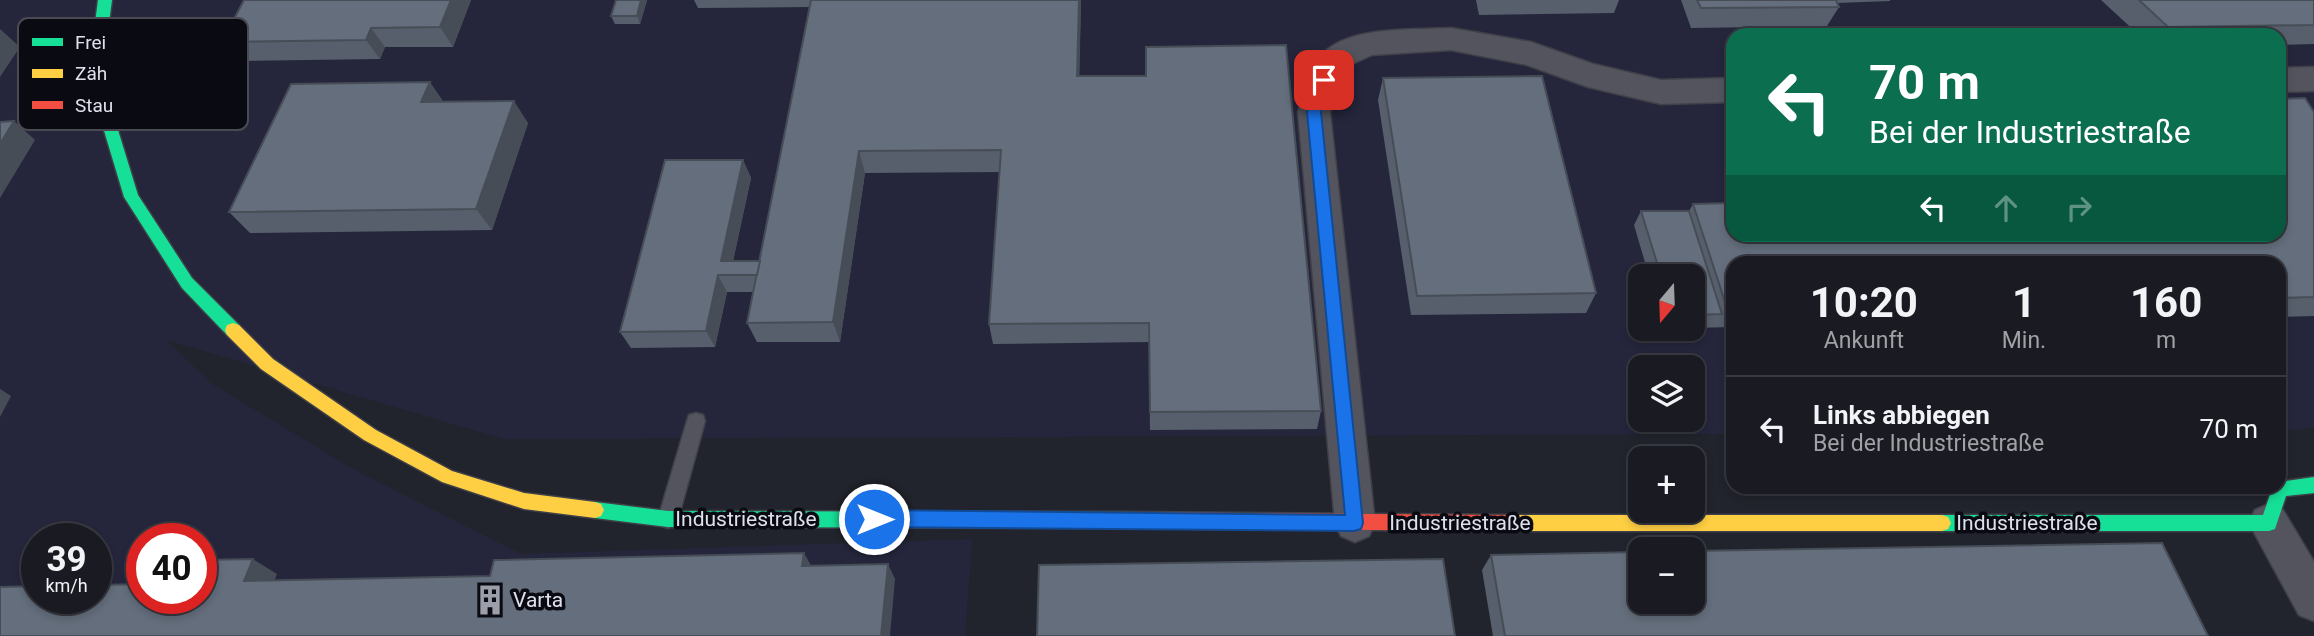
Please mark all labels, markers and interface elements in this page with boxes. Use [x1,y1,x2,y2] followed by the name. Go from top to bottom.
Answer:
[18,18,248,130] legend
[75,31,106,54] text: Frei
[1294,50,1354,110] pin
[1869,54,1980,111] text: 70 m
[1754,56,1845,147] icon: left
[1305,61,1343,99] icon: arrive
[75,62,107,85] text: Zäh
[75,94,113,117] text: Stau
[1869,113,2191,151] text: Bei der Industriestraße
[1914,189,1952,227] icon: left
[1987,189,2025,227] icon: ahead
[2060,189,2098,227] icon: right
[1628,264,1704,341] north arrow
[1628,264,1705,614] map controls
[1810,278,1918,327] text: 10:20
[2012,278,2036,327] text: 1
[2130,278,2202,327] text: 160
[1824,327,1904,354] text: Ankunft
[2002,327,2046,354] text: Min.
[2156,327,2176,354] text: m
[1628,355,1705,432] button: layers
[1813,400,1990,430] text: Links abbiegen
[1754,410,1792,448] icon: left
[2200,414,2258,444] text: 70 m
[1813,430,2044,457] text: Bei der Industriestraße
[1628,446,1705,523] button: +
[837,482,911,556] position arrow
[675,507,817,531] street label: Industriestraße
[1389,511,1531,535] street label: Industriestraße
[1956,511,2098,535] street label: Industriestraße
[126,523,217,614] speed limit sign: 40
[1628,537,1705,614] button: −
[46,539,87,580] text: 39
[45,575,88,596] text: km/h
[473,583,507,617] building icon: Varta
[513,588,563,612] place label: Varta

